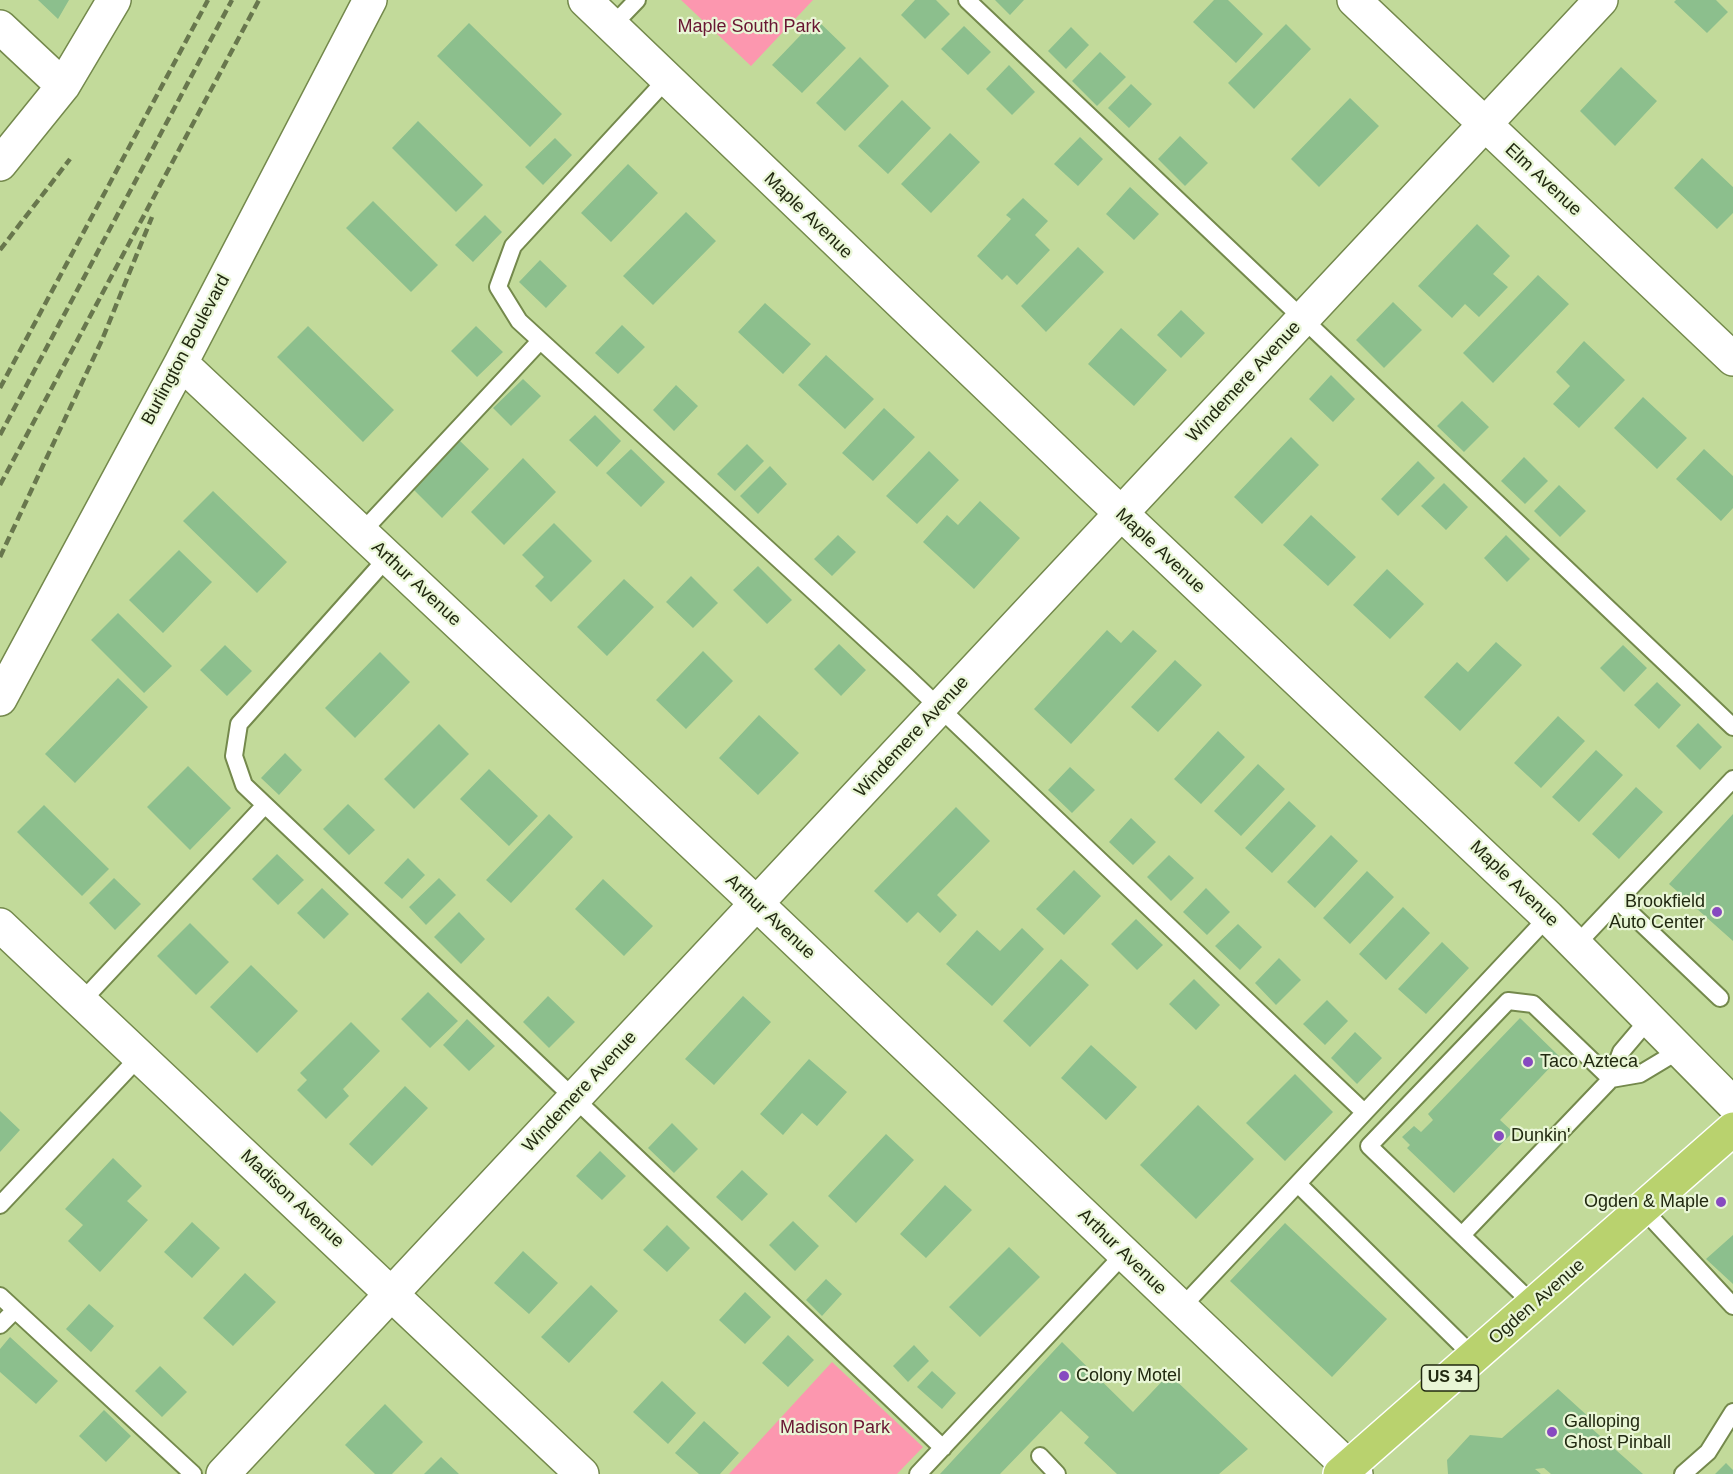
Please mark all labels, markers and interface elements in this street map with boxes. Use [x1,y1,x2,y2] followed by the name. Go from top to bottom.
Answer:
[677,16,821,38] park label: Maple South Park
[1500,139,1586,221] street label: Elm Avenue
[759,168,857,264] street label: Maple Avenue
[137,271,235,429] street label: Burlington Boulevard
[1182,317,1306,447] street label: Windemere Avenue
[1111,504,1209,598] street label: Maple Avenue
[367,537,465,631] street label: Arthur Avenue
[850,672,974,802] street label: Windemere Avenue
[1465,836,1563,932] street label: Maple Avenue
[721,870,819,964] street label: Arthur Avenue
[1609,891,1705,934] place label: Brookfield Auto Center
[1710,905,1724,919] marker: Brookfield Auto Center
[518,1027,642,1157] street label: Windemere Avenue
[1540,1051,1638,1073] place label: Taco Azteca
[1521,1055,1535,1069] marker: Taco Azteca
[1511,1125,1570,1147] place label: Dunkin'
[1492,1129,1506,1143] marker: Dunkin'
[236,1145,348,1253] street label: Madison Avenue
[1584,1191,1709,1213] place label: Ogden & Maple
[1714,1195,1728,1209] marker: Ogden & Maple
[1073,1204,1171,1300] street label: Arthur Avenue
[1485,1255,1589,1349] street label: Ogden Avenue
[1076,1365,1181,1387] place label: Colony Motel
[1422,1365,1478,1391] road number: US 34
[1057,1369,1071,1383] marker: Colony Motel
[1564,1411,1671,1454] place label: Galloping Ghost Pinball
[780,1417,890,1439] park label: Madison Park
[1545,1425,1559,1439] marker: Galloping Ghost Pinball

